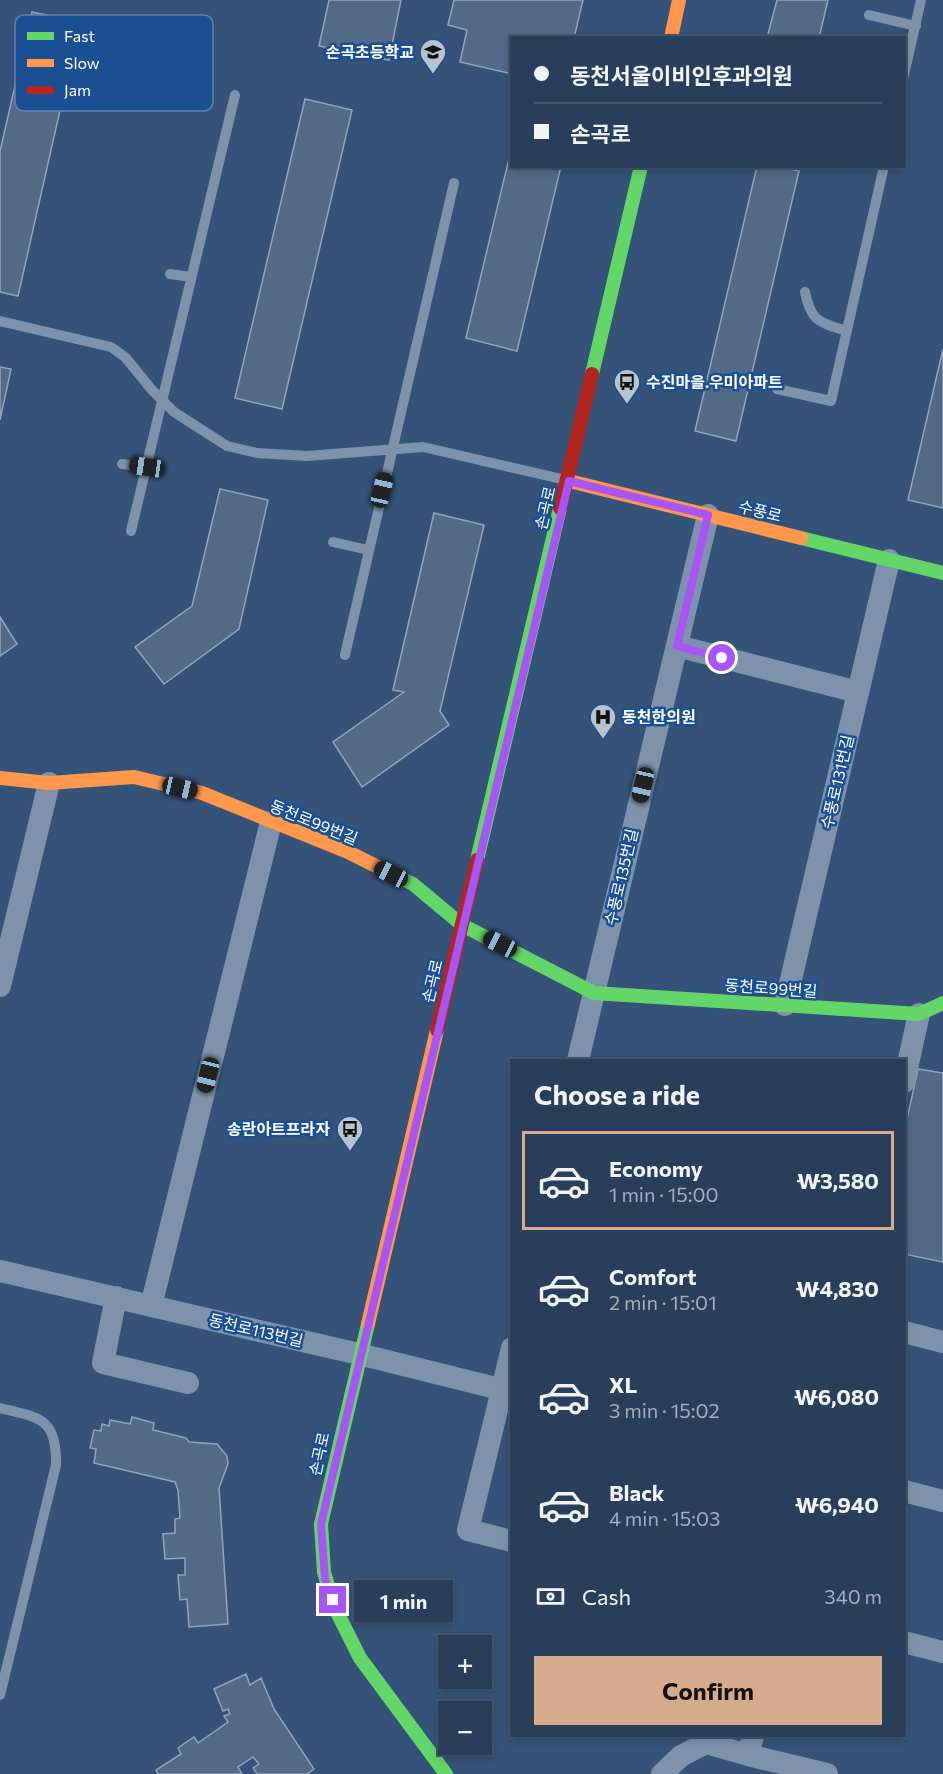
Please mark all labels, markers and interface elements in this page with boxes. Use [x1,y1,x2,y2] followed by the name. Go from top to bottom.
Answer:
[15,15,213,111] legend
[64,26,95,45] text: Fast
[418,37,448,75] school or university icon: 손곡초등학교
[326,42,414,61] place label: 손곡초등학교
[64,53,100,72] text: Slow
[570,62,793,89] text: 동천서울이비인후과의원
[64,80,91,99] text: Jam
[570,120,631,147] text: 손곡로
[612,367,642,405] bus stop icon: 수진마을.우미아파트
[646,372,783,391] place label: 수진마을.우미아파트
[128,456,166,478] car
[369,470,395,510] car
[530,484,559,532] street label: 손곡로
[736,496,784,525] street label: 수풍로
[708,644,735,671] route start
[588,702,618,740] hospital icon: 동천한의원
[622,707,696,726] place label: 동천한의원
[816,733,857,831] street label: 수풍로131번길
[630,765,656,805] car
[160,775,200,801] car
[268,795,361,848] street label: 동천로99번길
[600,827,641,927] street label: 수풍로135번길
[371,858,411,890] car
[480,928,520,960] car
[417,957,446,1005] street label: 손곡로
[724,975,818,1000] street label: 동천로99번길
[195,1055,221,1095] car
[534,1078,700,1111] text: Choose a ride
[335,1114,365,1152] bus stop icon: 송란아트프라자
[227,1119,330,1138] place label: 송란아트프라자
[537,1154,591,1208] icon: car
[609,1155,703,1182] text: Economy
[796,1167,879,1194] text: ₩3,580
[609,1182,719,1206] text: 1 min · 15:00
[537,1262,591,1316] icon: car
[609,1263,697,1290] text: Comfort
[796,1275,879,1302] text: ₩4,830
[609,1290,717,1314] text: 2 min · 15:01
[207,1309,305,1350] street label: 동천로113번길
[537,1370,591,1424] icon: car
[609,1371,637,1398] text: XL
[794,1383,879,1410] text: ₩6,080
[609,1398,720,1422] text: 3 min · 15:02
[305,1430,332,1477] street label: 손곡로
[537,1478,591,1532] icon: car
[609,1479,664,1506] text: Black
[795,1491,879,1518] text: ₩6,940
[609,1506,720,1530] text: 4 min · 15:03
[354,1579,453,1621] callout: 1 min
[534,1580,567,1613] icon: cash
[582,1583,631,1610] text: Cash
[824,1584,882,1608] text: 340 m
[319,1586,346,1613] route end
[380,1589,427,1613] text: 1 min
[438,1635,492,1755] map controls
[438,1635,492,1689] button: +
[534,1656,882,1725] button: Confirm
[438,1701,492,1755] button: −

